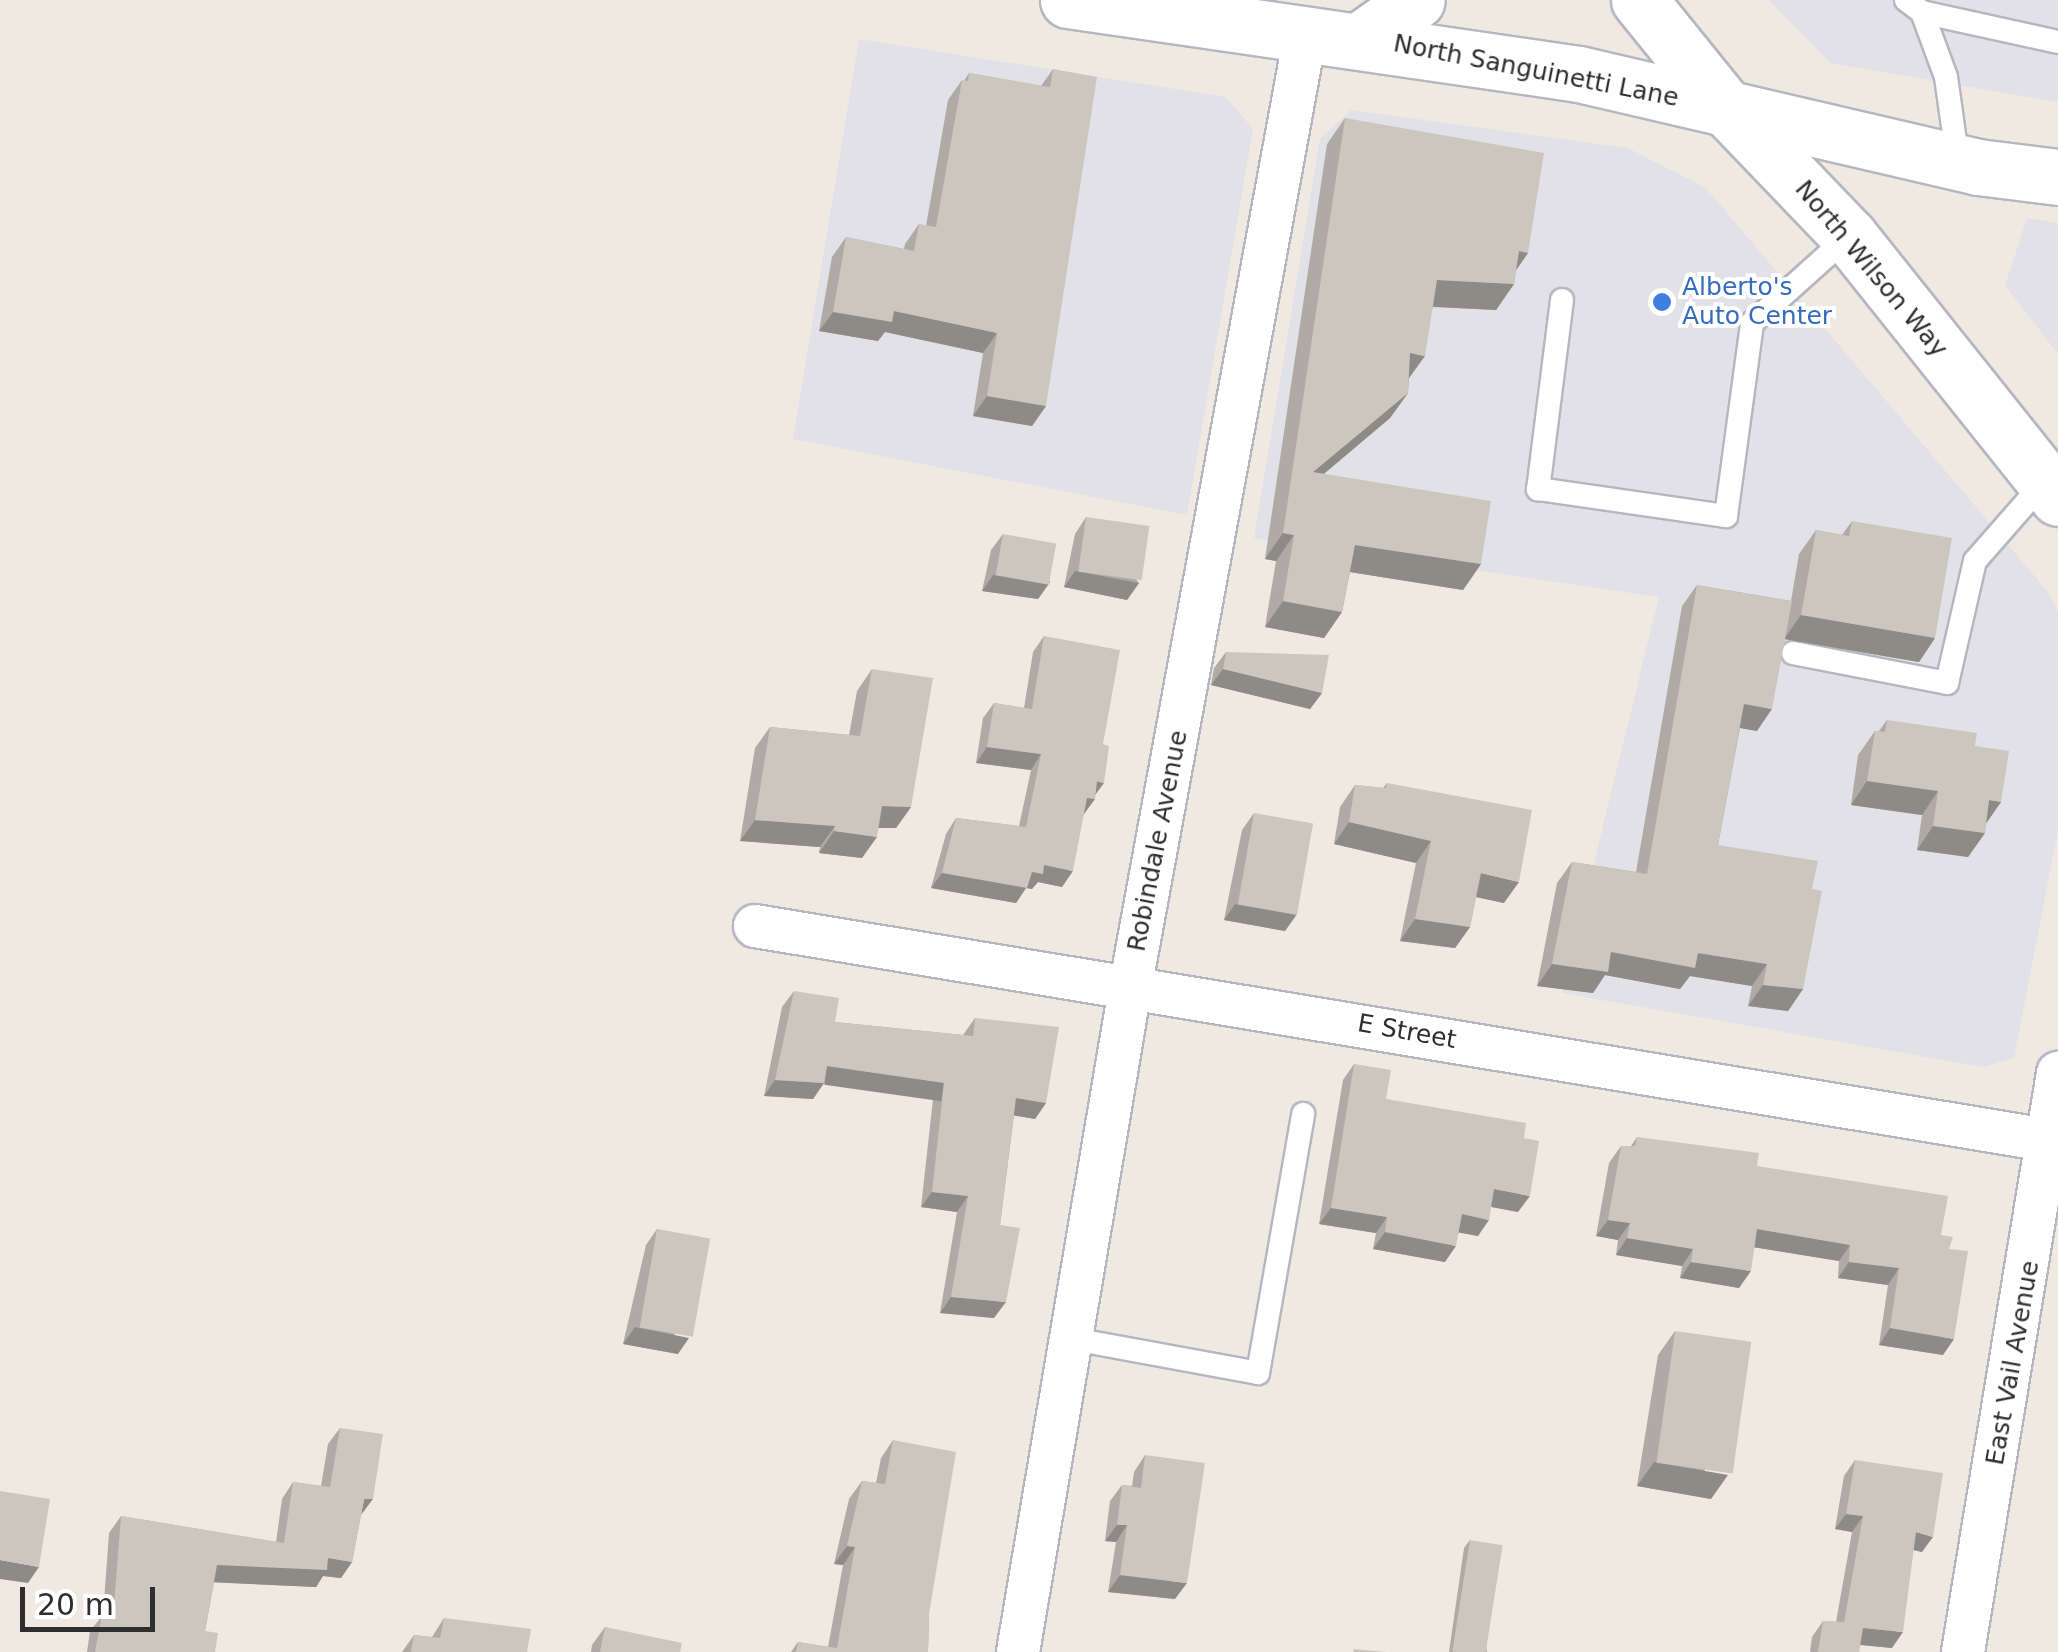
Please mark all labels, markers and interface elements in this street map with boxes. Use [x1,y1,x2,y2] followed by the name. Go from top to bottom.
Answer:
[1391,29,1681,113] street label: North Sanguinetti Lane
[1788,175,1954,363] street label: North Wilson Way
[1682,273,1832,332] place label: Alberto's Auto Center
[1651,291,1673,313] marker: Alberto's Auto Center
[1122,728,1194,954] street label: Robindale Avenue
[1355,1009,1459,1055] street label: E Street
[1980,1258,2046,1468] street label: East Vail Avenue
[25,1567,160,1629] scale bar
[37,1587,114,1622] text: 20 m

